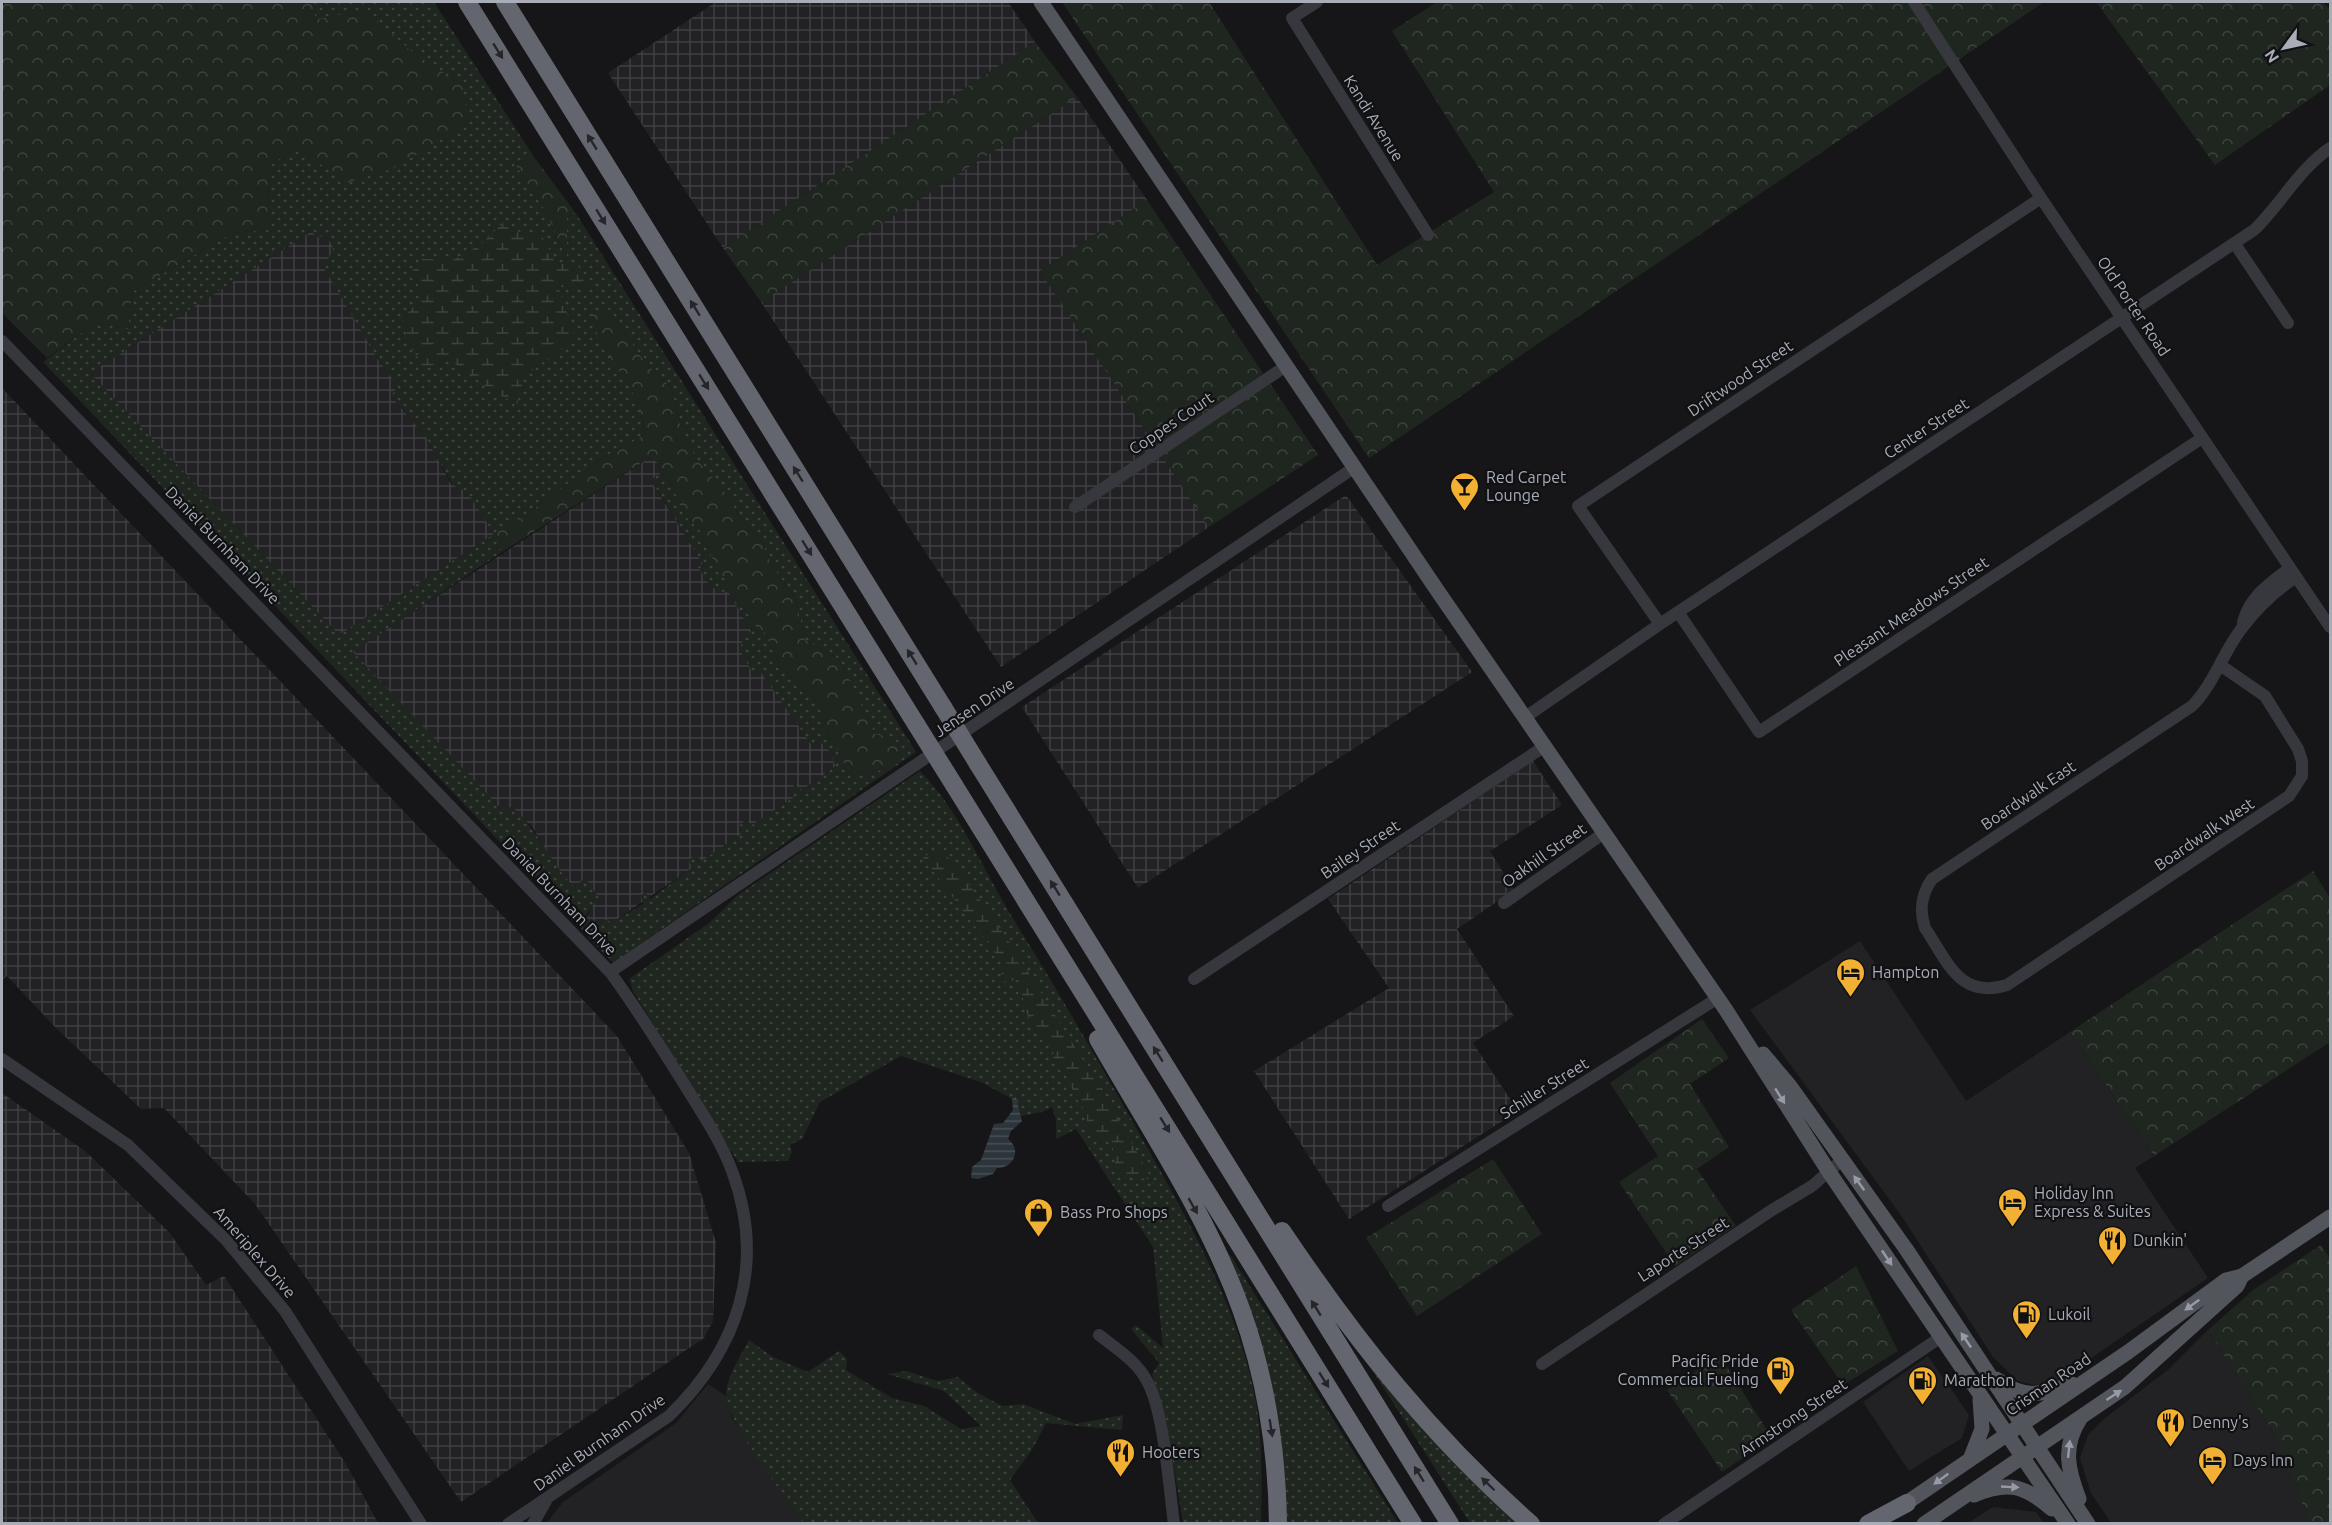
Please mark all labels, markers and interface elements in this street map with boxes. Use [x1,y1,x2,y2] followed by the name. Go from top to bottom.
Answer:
[2254,18,2314,78] north arrow
[492,43,503,59] one-way arrow
[2261,46,2282,66] text: N
[1340,72,1408,164] street label: Kandi Avenue
[587,134,598,150] one-way arrow
[595,209,606,225] one-way arrow
[2094,253,2174,359] street label: Old Porter Road
[690,300,701,316] one-way arrow
[1684,336,1796,420] street label: Driftwood Street
[698,374,709,391] one-way arrow
[1125,388,1217,458] street label: Coppes Court
[1880,394,1972,462] street label: Center Street
[793,465,804,482] one-way arrow
[1486,468,1567,504] place label: Red Carpet Lounge
[1449,470,1481,512] bar icon: Red Carpet Lounge
[162,482,284,608] street label: Daniel Burnham Drive
[801,540,812,556] one-way arrow
[1830,552,1992,669] street label: Pleasant Meadows Street
[907,649,918,665] one-way arrow
[931,674,1017,740] street label: Jensen Drive
[1977,756,2079,833] street label: Boardwalk East
[2151,794,2258,874] street label: Boardwalk West
[1317,816,1403,882] street label: Bailey Street
[1499,819,1590,891] street label: Oakhill Street
[499,833,621,959] street label: Daniel Burnham Drive
[1050,880,1061,896] one-way arrow
[1835,956,1867,998] hotel icon: Hampton
[1872,963,1939,981] place label: Hampton
[1152,1045,1163,1062] one-way arrow
[1497,1053,1592,1122] street label: Schiller Street
[1774,1087,1785,1104] one-way arrow
[1160,1117,1171,1133] one-way arrow
[1853,1175,1865,1191] one-way arrow
[2034,1184,2151,1220] place label: Holiday Inn Express & Suites
[1997,1186,2029,1228] hotel icon: Holiday Inn Express & Suites
[1023,1196,1055,1238] shop icon: Bass Pro Shops
[1188,1198,1198,1215] one-way arrow
[210,1203,300,1301] street label: Ameriplex Drive
[1060,1203,1168,1221] place label: Bass Pro Shops
[1634,1213,1732,1285] street label: Laporte Street
[2096,1224,2128,1266] restaurant icon: Dunkin'
[2133,1231,2187,1249] place label: Dunkin'
[1881,1250,1892,1266] one-way arrow
[2011,1298,2043,1340] fuel station icon: Lukoil
[2184,1298,2199,1310] one-way arrow
[1311,1300,1322,1316] one-way arrow
[2048,1305,2090,1323] place label: Lukoil
[1961,1331,1972,1348] one-way arrow
[2002,1349,2094,1419] street label: Crisman Road
[1617,1352,1759,1388] place label: Pacific Pride Commercial Fueling
[1764,1354,1796,1396] fuel station icon: Pacific Pride Commercial Fueling
[1907,1364,1939,1406] fuel station icon: Marathon
[1944,1371,2014,1389] place label: Marathon
[1318,1372,1329,1388] one-way arrow
[1736,1374,1851,1460] street label: Armstrong Street
[530,1390,668,1494] street label: Daniel Burnham Drive
[2106,1390,2122,1401] one-way arrow
[2155,1406,2187,1448] restaurant icon: Denny's
[2192,1413,2249,1431] place label: Denny's
[1266,1419,1275,1438] one-way arrow
[1105,1436,1137,1478] restaurant icon: Hooters
[2064,1439,2074,1458] one-way arrow
[1142,1443,1200,1461] place label: Hooters
[2196,1444,2228,1486] hotel icon: Days Inn
[2233,1451,2293,1469] place label: Days Inn
[1414,1466,1425,1482] one-way arrow
[1933,1473,1949,1485] one-way arrow
[1481,1477,1495,1491] one-way arrow
[2000,1483,2019,1492] one-way arrow

